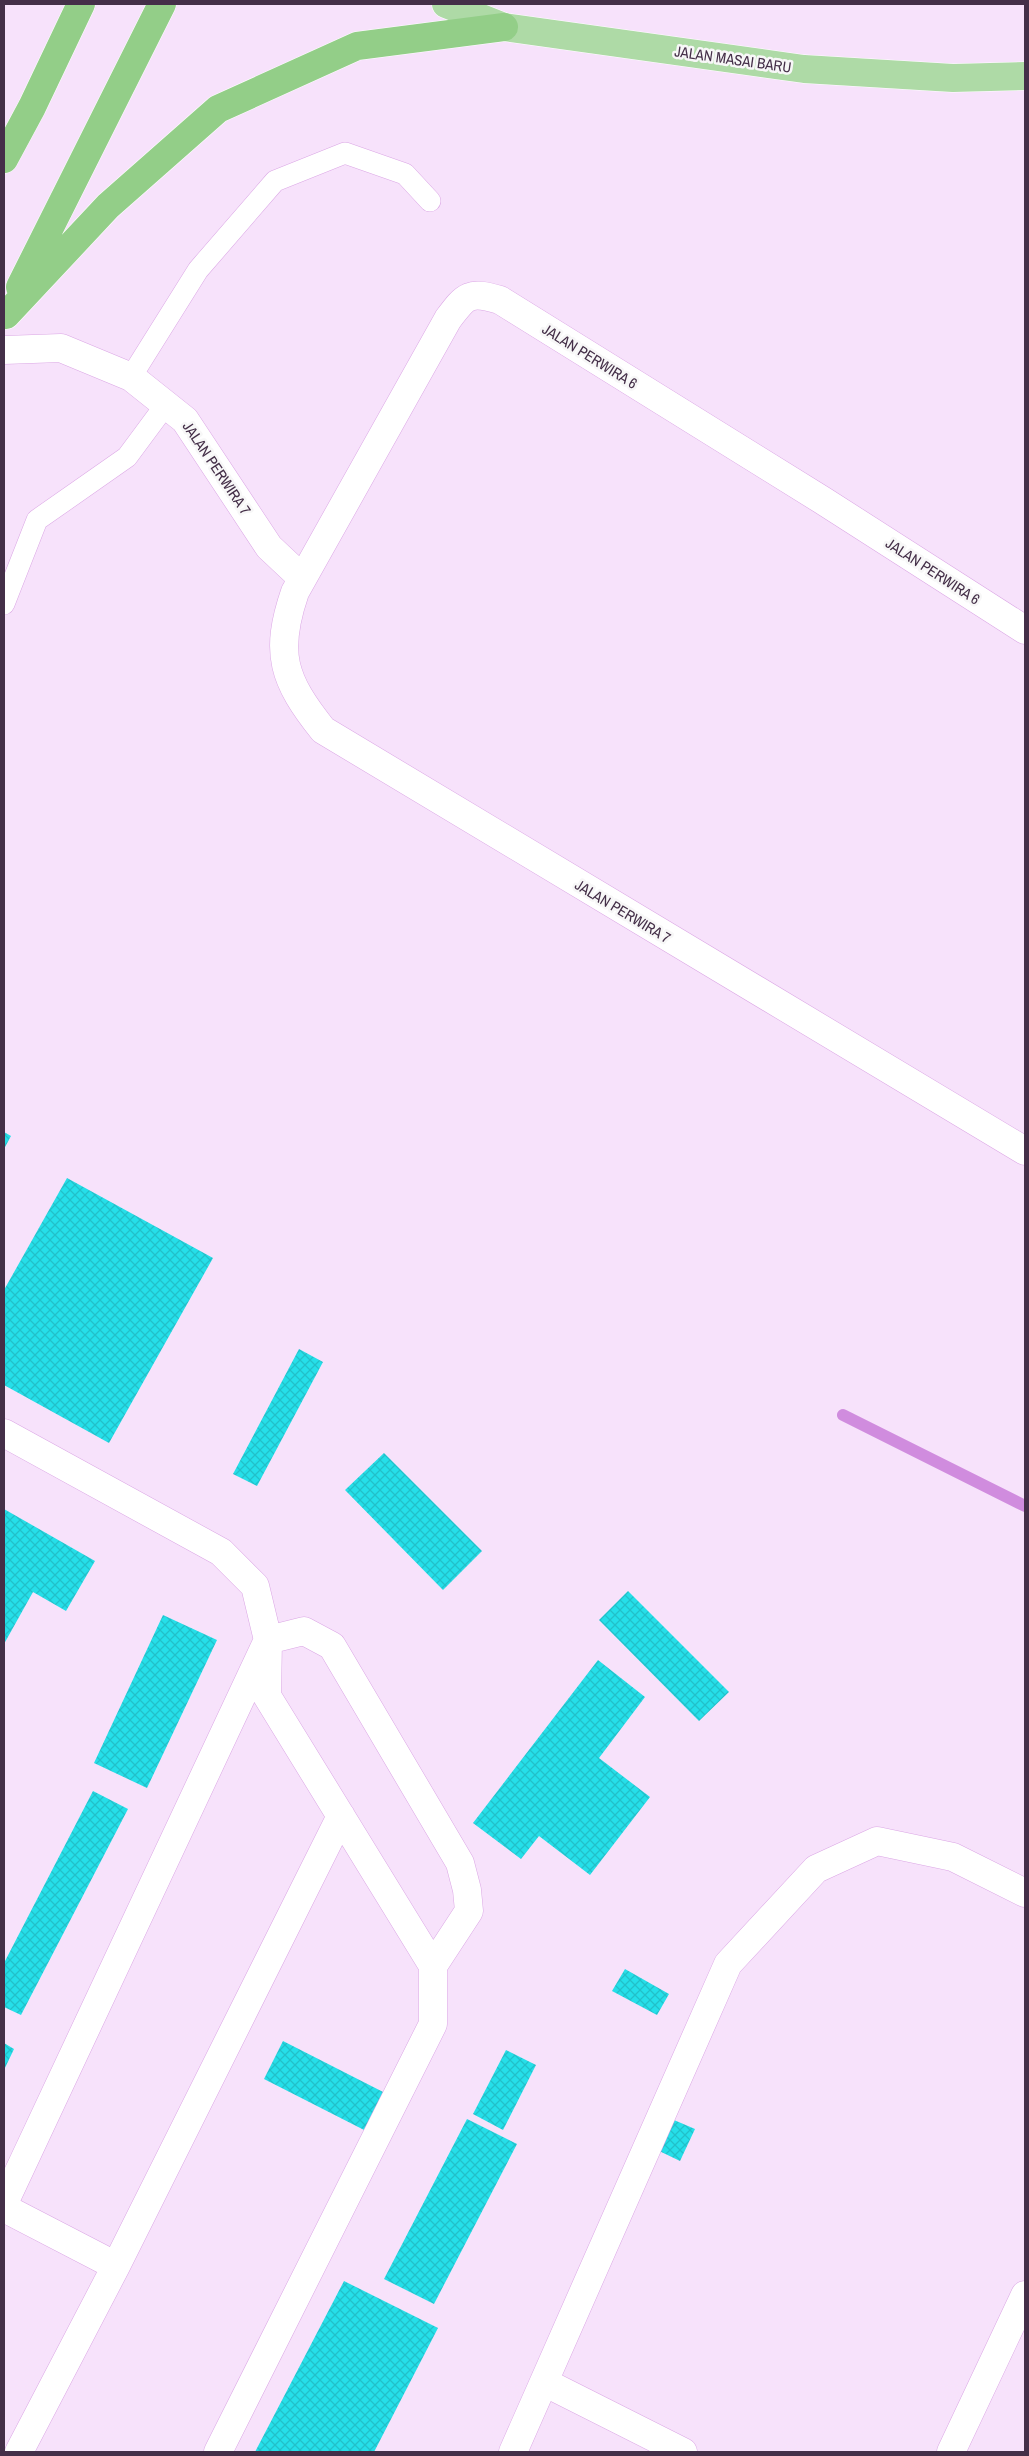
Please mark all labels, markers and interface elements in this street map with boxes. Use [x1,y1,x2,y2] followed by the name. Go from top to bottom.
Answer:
[673,40,793,78] street label: JALAN MASAI BARU
[538,318,642,394] street label: JALAN PERWIRA 6
[178,417,256,519] street label: JALAN PERWIRA 7
[882,533,984,609] street label: JALAN PERWIRA 6
[571,874,675,948] street label: JALAN PERWIRA 7

